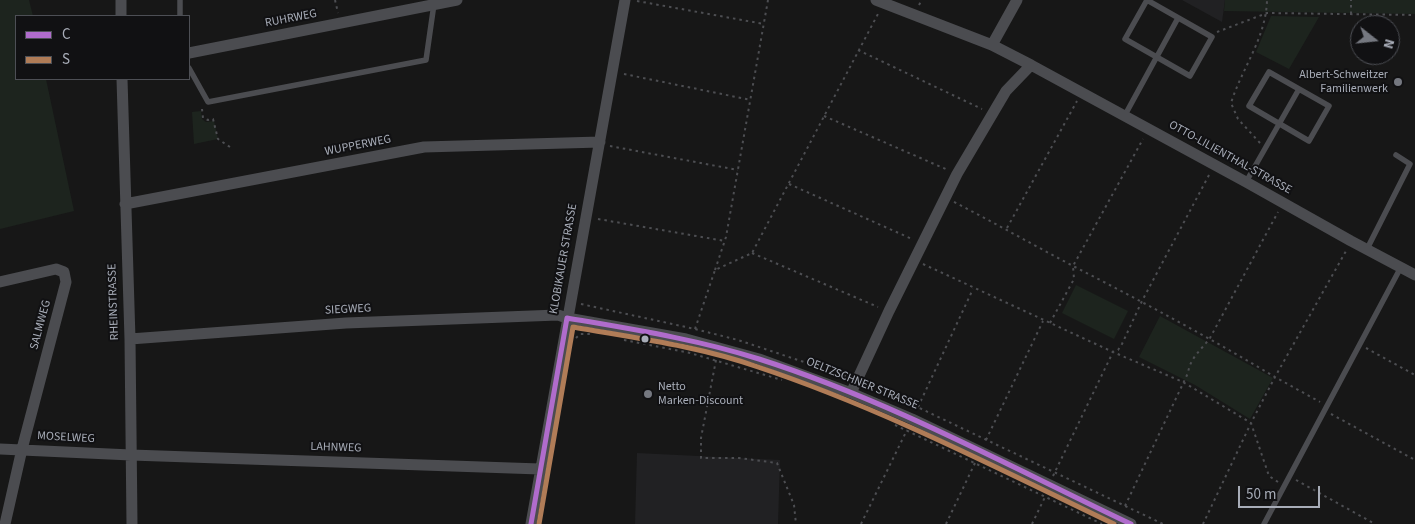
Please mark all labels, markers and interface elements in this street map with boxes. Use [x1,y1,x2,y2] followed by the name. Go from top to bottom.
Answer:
[264,7,318,31] street label: RUHRWEG
[15,15,190,80] legend
[1350,15,1400,65] north arrow
[62,24,71,45] text: C
[1378,37,1399,51] text: N
[62,49,70,70] text: S
[1299,68,1388,96] place label: Albert-Schweitzer Familienwerk
[1392,76,1404,88] marker: Albert-Schweitzer Familienwerk
[1166,118,1294,198] street label: OTTO-LILIENTHAL-STRASSE
[324,133,392,159] street label: WUPPERWEG
[547,203,581,315] street label: KLOBIKAUER STRASSE
[105,263,123,341] street label: RHEINSTRASSE
[27,299,55,351] street label: SALMWEG
[324,302,372,318] street label: SIEGWEG
[640,334,650,344] unlabelled marker
[804,355,920,413] street label: OELTZSCHNER STRASSE
[658,380,743,408] place label: Netto Marken-Discount
[642,388,654,400] marker: Netto Marken-Discount
[37,429,95,447] street label: MOSELWEG
[310,440,362,456] street label: LAHNWEG
[1240,476,1322,508] scale bar
[1246,484,1276,505] text: 50 m

